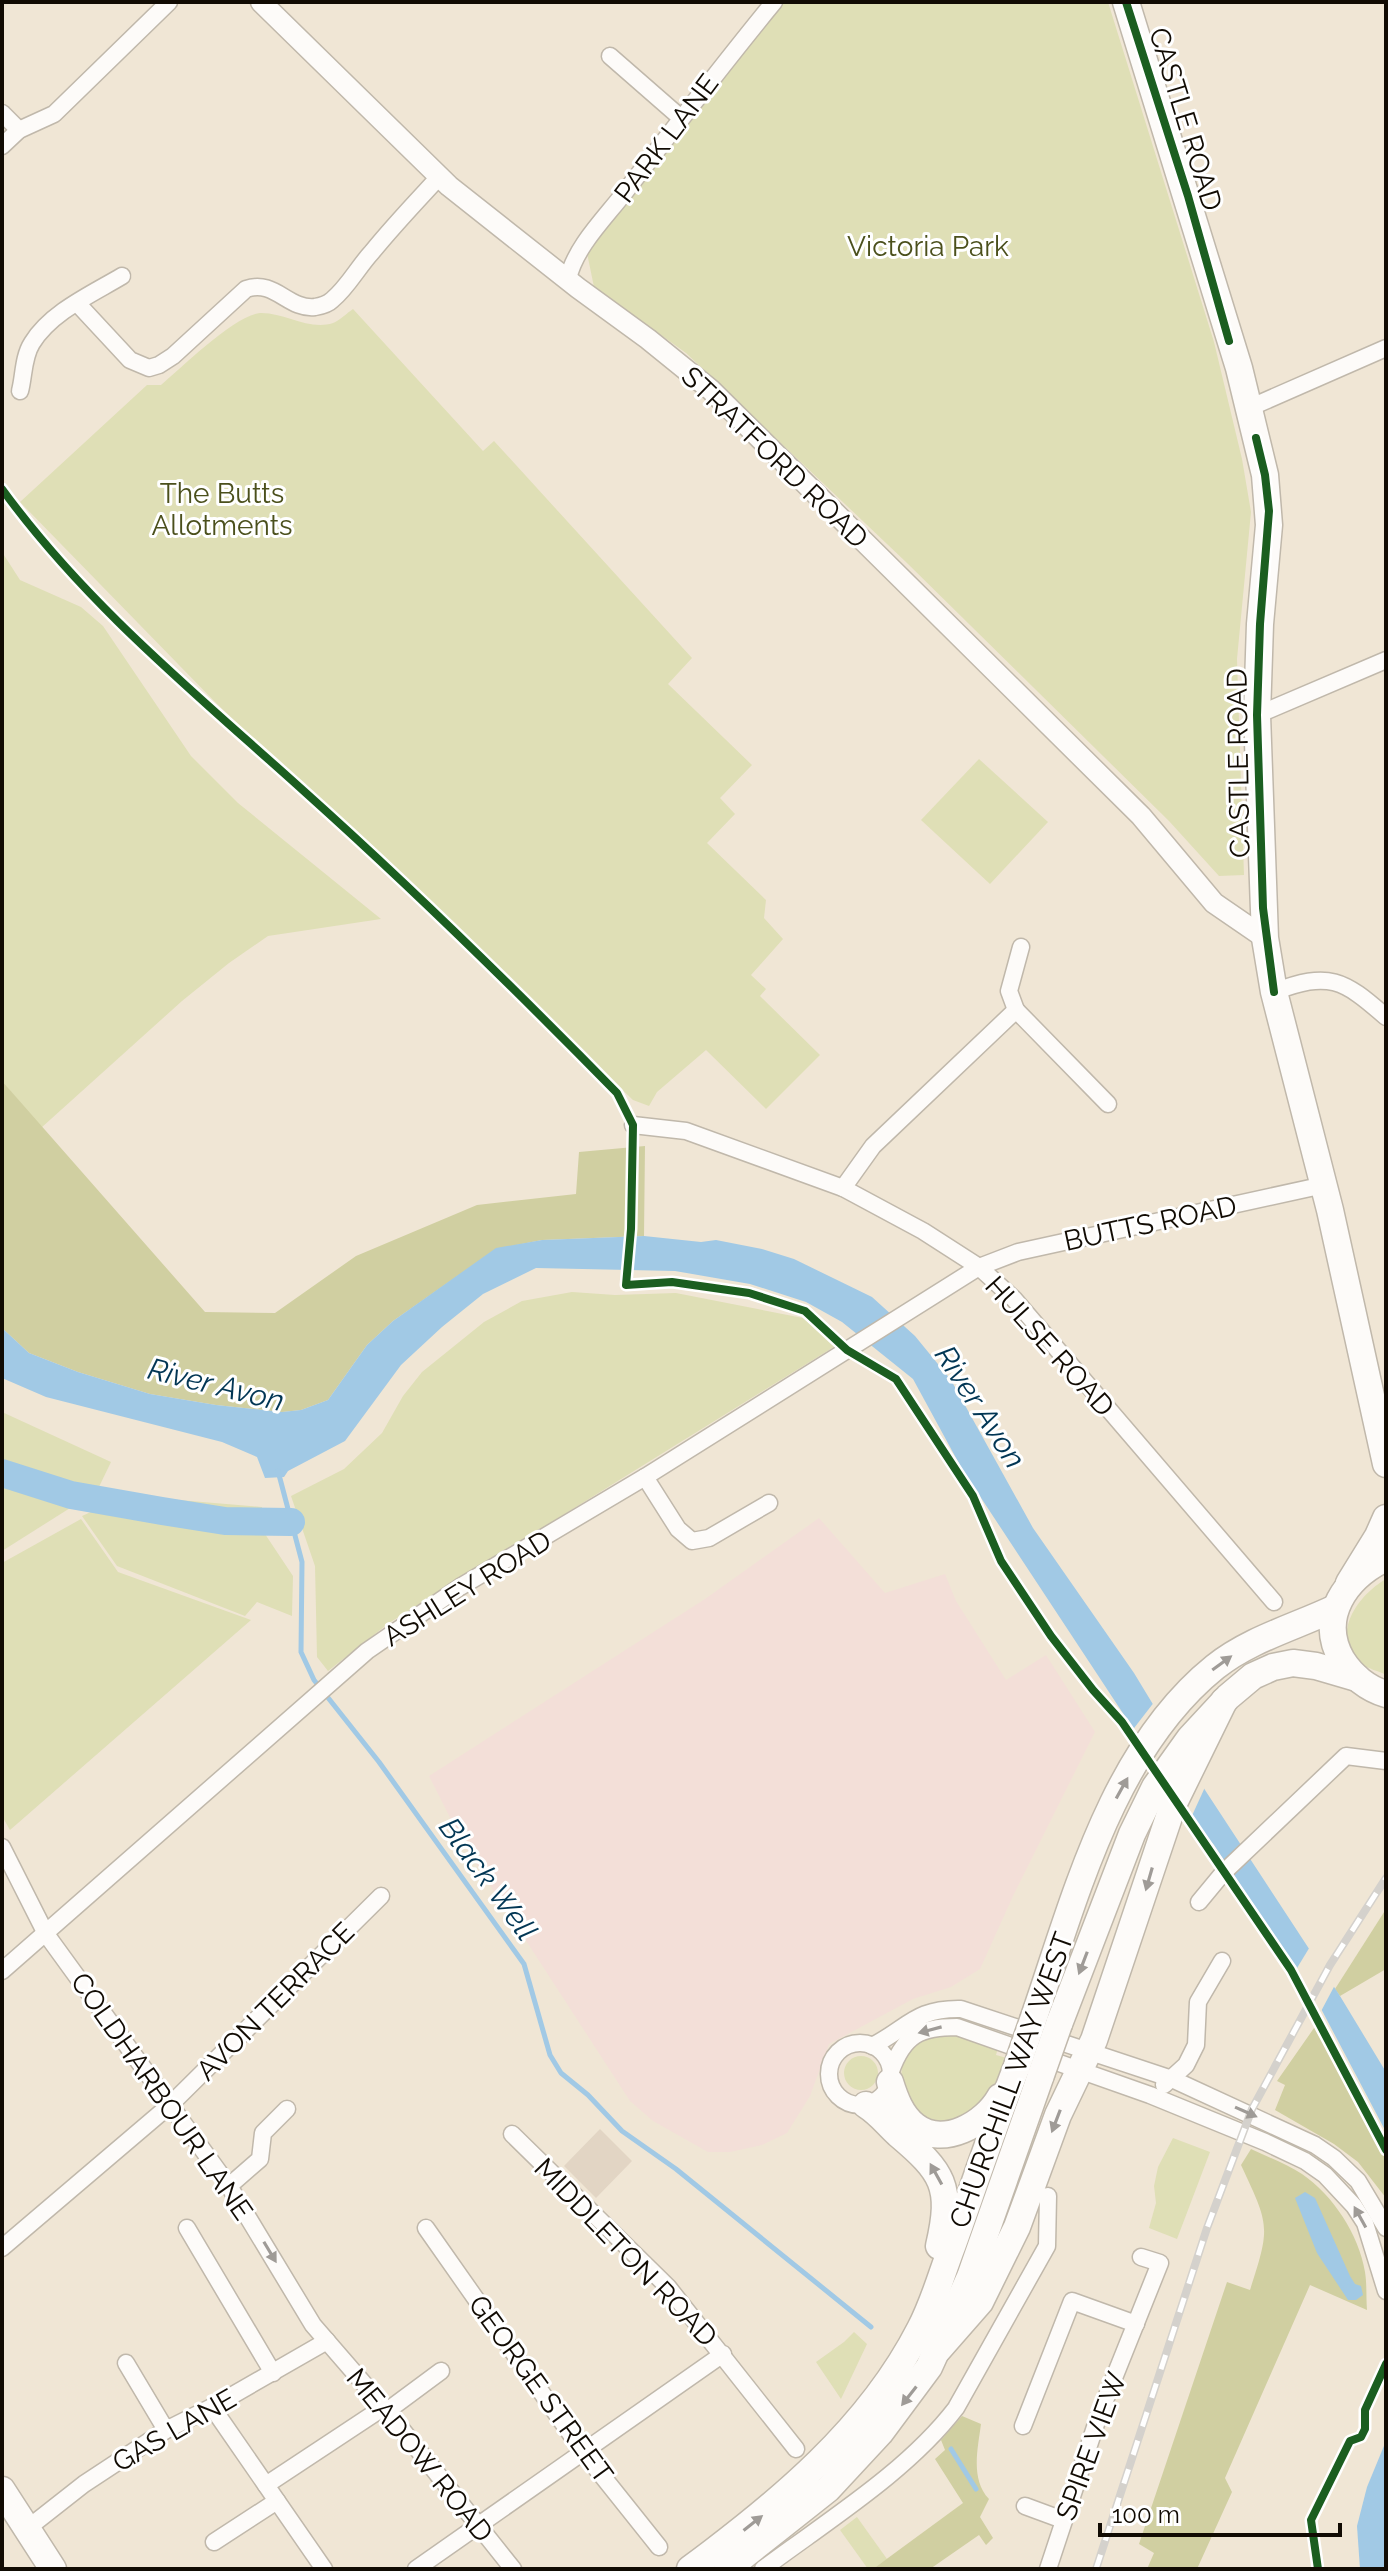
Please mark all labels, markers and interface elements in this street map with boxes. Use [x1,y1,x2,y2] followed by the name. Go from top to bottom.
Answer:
[1142,24,1229,215] street label: CASTLE ROAD
[607,68,725,209] street label: PARK LANE
[847,230,1009,263] park label: Victoria Park
[675,360,875,555] street label: STRATFORD ROAD
[151,477,293,542] park label: The Butts Allotments
[1220,668,1257,858] street label: CASTLE ROAD
[1061,1189,1239,1258] street label: BUTTS ROAD
[978,1270,1121,1423] street label: HULSE ROAD
[928,1339,1033,1475] water label: River Avon
[144,1351,288,1418] water label: River Avon
[377,1524,557,1653] street label: ASHLEY ROAD
[1211,1655,1233,1671] one-way arrow
[1115,1776,1129,1799] one-way arrow
[432,1810,545,1947] water label: Black Well
[1142,1867,1155,1891] one-way arrow
[190,1916,361,2087] street label: AVON TERRACE
[943,1928,1080,2232] street label: CHURCHILL WAY WEST
[1076,1951,1089,1975] one-way arrow
[64,1966,260,2226] street label: COLDHARBOUR LANE
[917,2025,942,2037] one-way arrow
[1234,2106,1257,2119] one-way arrow
[1049,2109,1062,2133] one-way arrow
[527,2151,724,2353] street label: MIDDLETON ROAD
[930,2163,943,2186] one-way arrow
[1354,2206,1367,2229] one-way arrow
[263,2241,277,2263] one-way arrow
[461,2289,620,2490] street label: GEORGE STREET
[340,2362,500,2549] street label: MEADOW ROAD
[1049,2368,1134,2525] street label: SPIRE VIEW
[107,2382,242,2479] street label: GAS LANE
[901,2386,917,2406] one-way arrow
[1100,2487,1340,2537] scale bar
[1112,2500,1180,2529] text: 100 m
[743,2515,763,2531] one-way arrow

